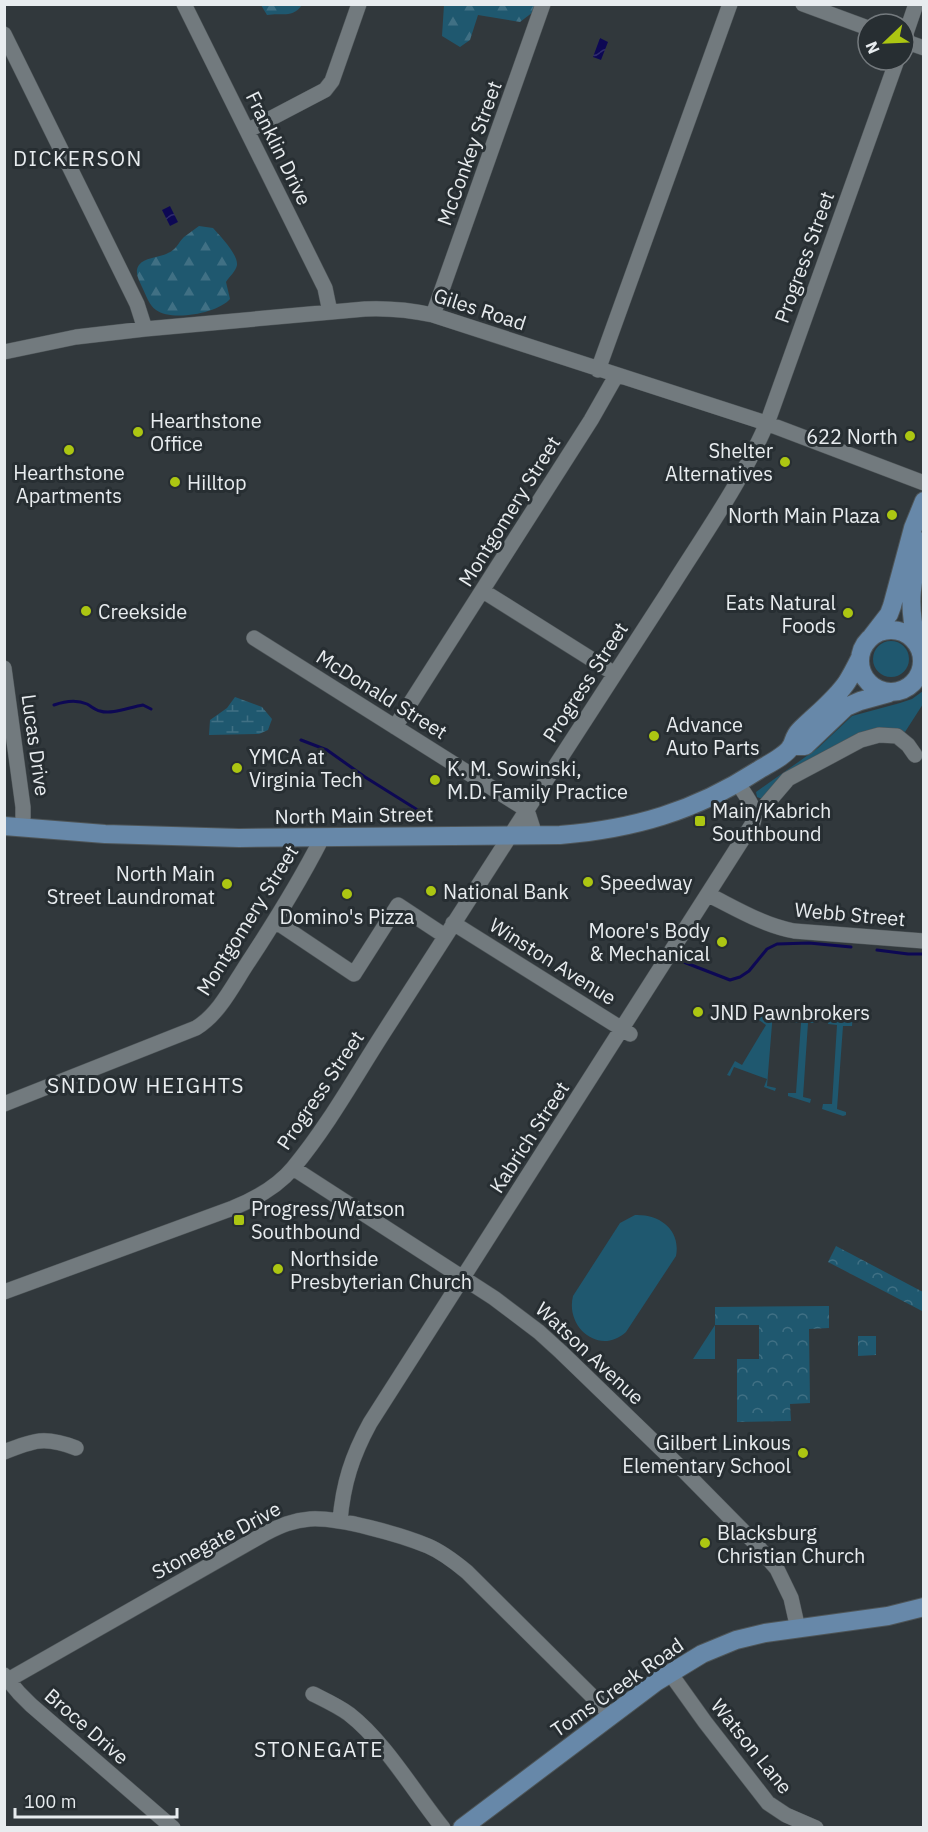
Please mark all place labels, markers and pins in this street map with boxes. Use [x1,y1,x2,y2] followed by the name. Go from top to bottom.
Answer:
[150,407,262,457] place label: Hearthstone Office
[806,423,898,450] place label: 622 North
[131,425,145,439] marker: Hearthstone Office
[903,429,917,443] marker: 622 North
[665,437,773,487] place label: Shelter Alternatives
[62,443,76,457] marker: Hearthstone Apartments
[778,455,792,469] marker: Shelter Alternatives
[13,459,125,509] place label: Hearthstone Apartments
[187,469,247,496] place label: Hilltop
[168,475,182,489] marker: Hilltop
[728,502,880,529] place label: North Main Plaza
[885,508,899,522] marker: North Main Plaza
[726,589,836,639] place label: Eats Natural Foods
[98,598,187,625] place label: Creekside
[79,604,93,618] marker: Creekside
[841,606,855,620] marker: Eats Natural Foods
[666,711,760,761] place label: Advance Auto Parts
[647,729,661,743] marker: Advance Auto Parts
[249,743,363,793] place label: YMCA at Virginia Tech
[447,755,628,805] place label: K. M. Sowinski, M.D. Family Practice
[230,761,244,775] marker: YMCA at Virginia Tech
[428,773,442,787] marker: K. M. Sowinski, M.D. Family Practice
[712,797,831,847] place label: Main/Kabrich Southbound
[693,814,707,828] marker: Main/Kabrich Southbound
[47,860,215,910] place label: North Main Street Laundromat
[600,869,693,896] place label: Speedway
[581,875,595,889] marker: Speedway
[220,877,234,891] marker: North Main Street Laundromat
[443,878,569,905] place label: National Bank
[424,884,438,898] marker: National Bank
[340,887,354,901] marker: Domino's Pizza
[280,903,415,930] place label: Domino's Pizza
[588,917,710,967] place label: Moore's Body & Mechanical
[715,935,729,949] marker: Moore's Body & Mechanical
[710,999,870,1026] place label: JND Pawnbrokers
[691,1005,705,1019] marker: JND Pawnbrokers
[251,1195,405,1245] place label: Progress/Watson Southbound
[232,1213,246,1227] marker: Progress/Watson Southbound
[290,1245,472,1295] place label: Northside Presbyterian Church
[271,1262,285,1276] marker: Northside Presbyterian Church
[622,1429,791,1479] place label: Gilbert Linkous Elementary School
[796,1446,810,1460] marker: Gilbert Linkous Elementary School
[717,1519,865,1569] place label: Blacksburg Christian Church
[698,1536,712,1550] marker: Blacksburg Christian Church

